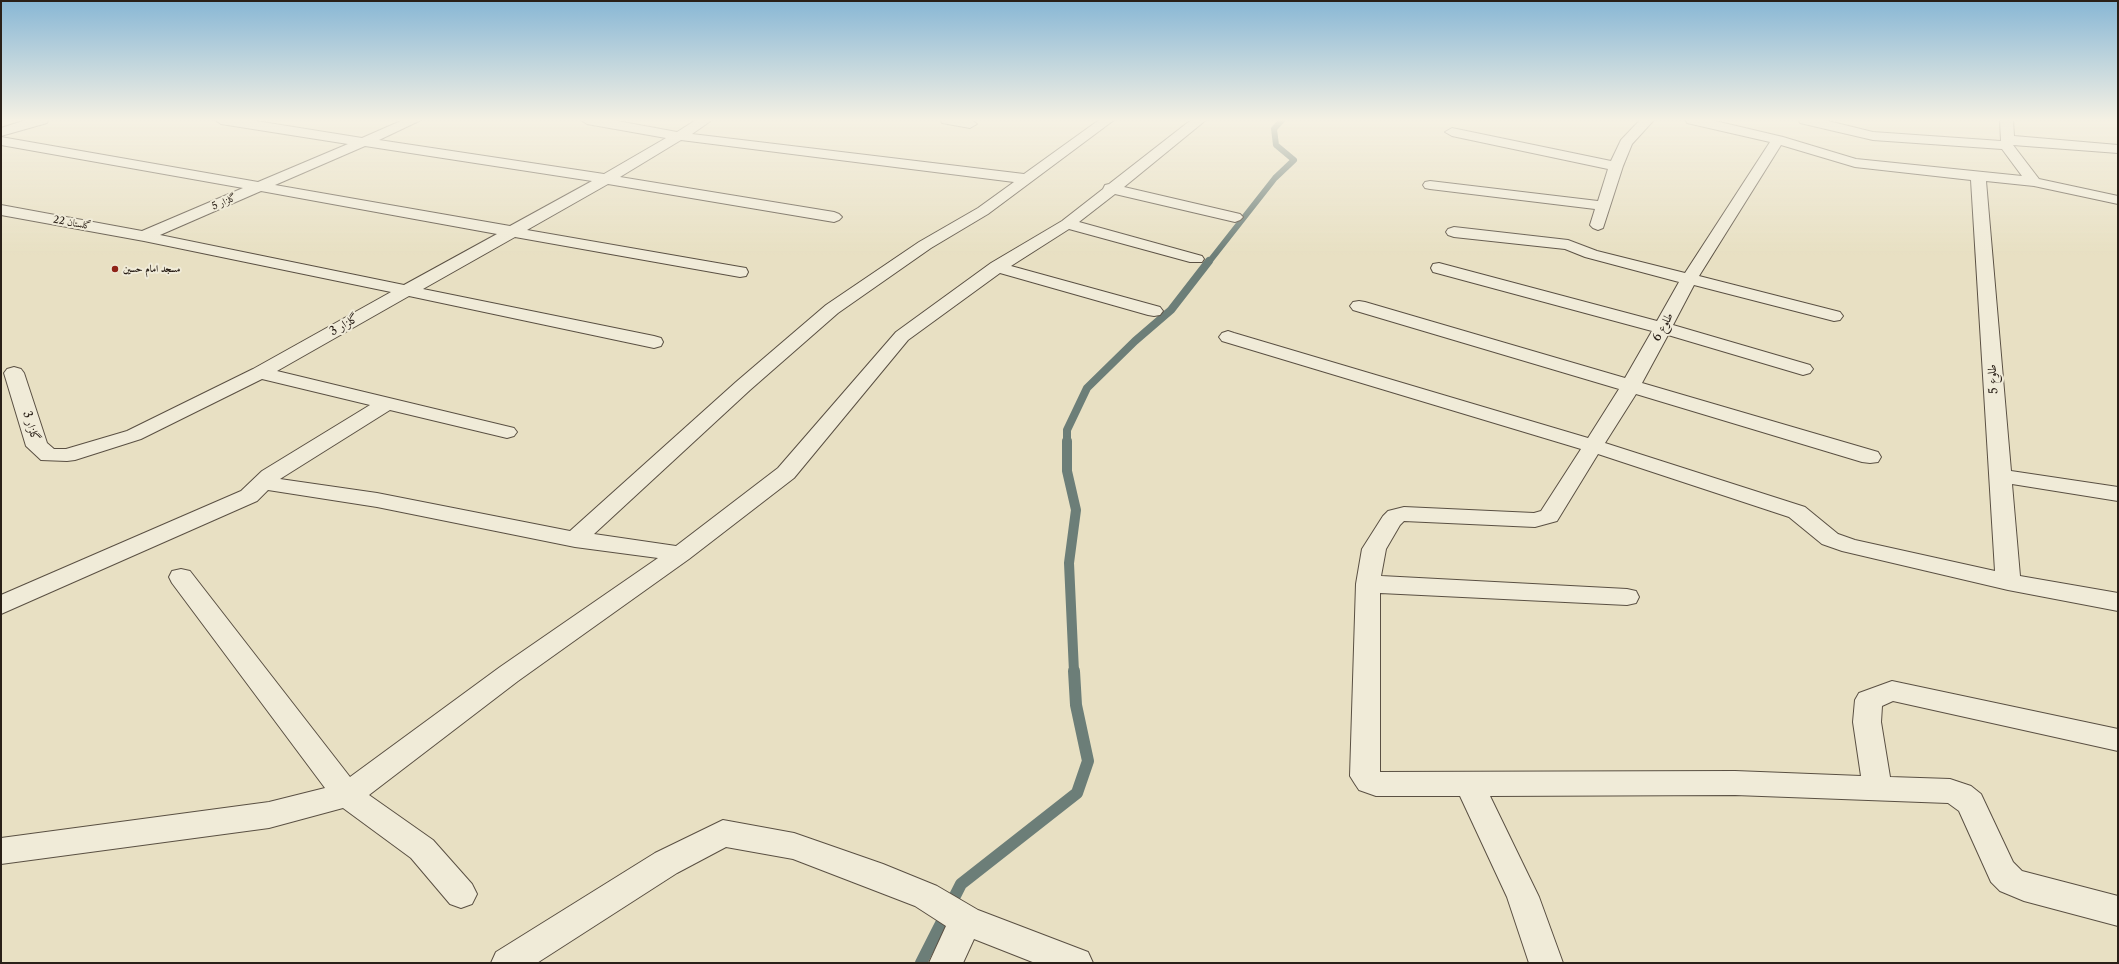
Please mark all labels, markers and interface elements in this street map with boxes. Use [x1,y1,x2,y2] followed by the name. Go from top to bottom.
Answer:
[210,192,238,212] street label: گلزار 5
[52,214,92,232] street label: گلستان 22
[123,263,180,275] place label: مسجد امام حسین
[110,264,120,274] marker: مسجد امام حسین
[1649,310,1677,344] street label: طلوع 6
[327,311,361,339] street label: گلزار 3
[1985,364,2001,394] street label: طلوع 5
[19,409,43,443] street label: گلزار 3

